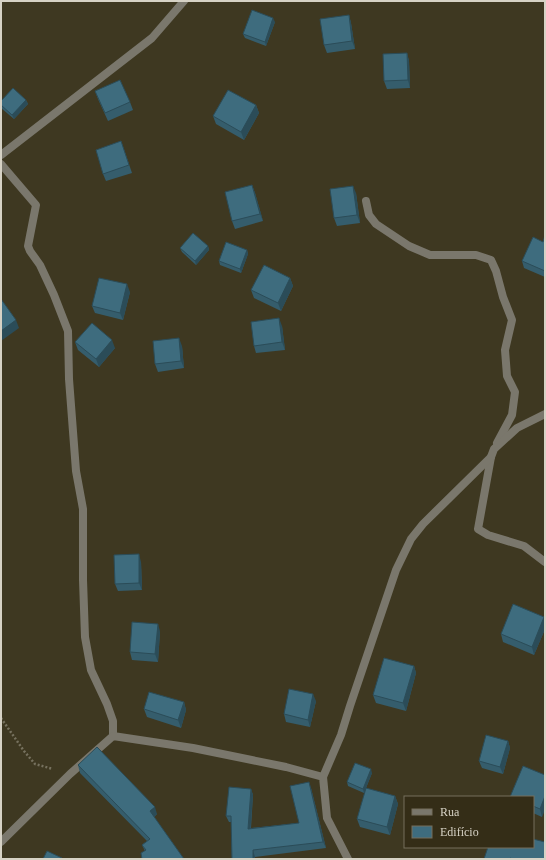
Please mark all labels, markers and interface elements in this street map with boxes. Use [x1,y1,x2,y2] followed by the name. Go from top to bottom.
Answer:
[404,796,534,848] legend
[440,805,460,819] text: Rua
[440,825,479,839] text: Edifício

